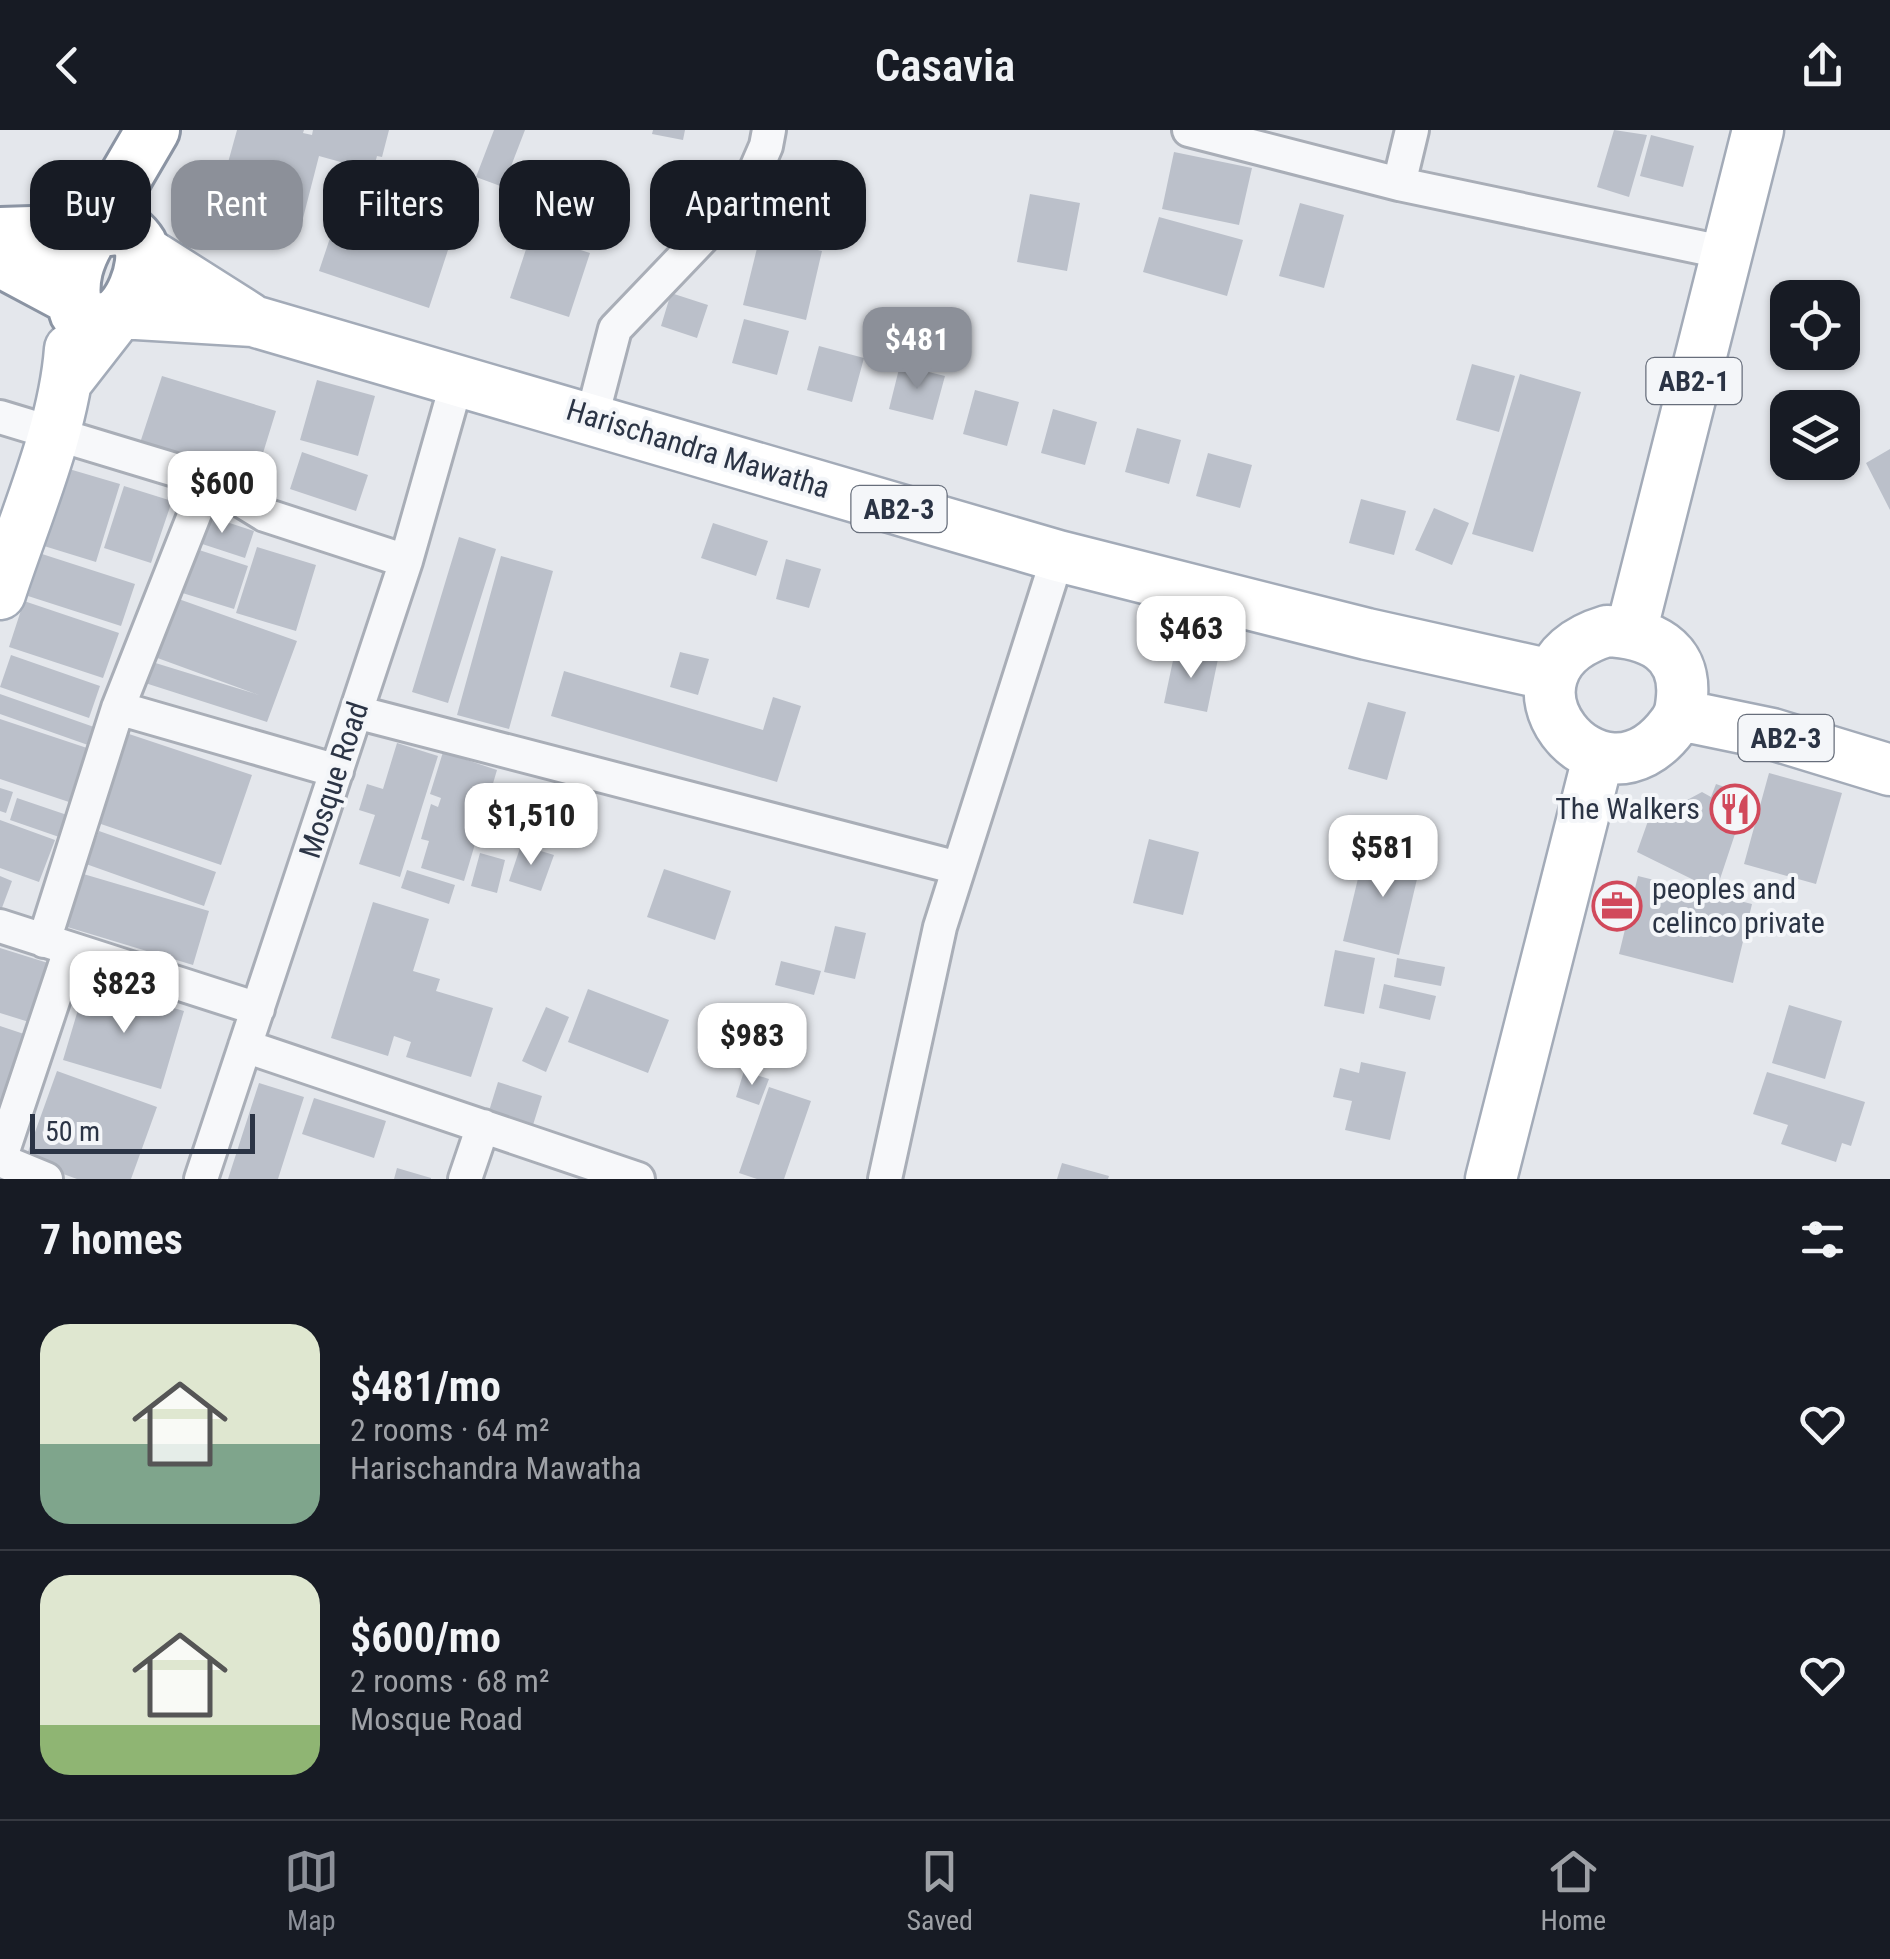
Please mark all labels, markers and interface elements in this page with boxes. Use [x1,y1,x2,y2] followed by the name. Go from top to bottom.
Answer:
[40,38,95,93] icon: back
[1795,38,1850,93] icon: share
[875,39,1015,92] text: Casavia
[30,160,151,250] chip: Buy
[171,160,303,250] chip: Rent
[323,160,479,250] chip: Filters
[499,160,630,250] chip: New
[650,160,866,250] chip: Apartment
[1770,280,1860,480] map controls
[1770,280,1860,370] button: locate
[858,307,976,392] pin: $481
[885,320,949,358] text: $481
[1646,358,1742,404] road number: AB2-1
[1770,390,1860,480] button: layers
[562,392,834,505] street label: Harischandra Mawatha
[163,451,281,536] pin: $600
[190,464,254,502] text: $600
[852,486,946,532] road number: AB2-3
[1132,596,1250,681] pin: $463
[1159,609,1223,647] text: $463
[292,697,375,862] street label: Mosque Road
[1738,715,1834,761] road number: AB2-3
[450,783,612,868] pin: $1,510
[1709,783,1761,835] restaurant icon: The Walkers
[1555,791,1700,826] place label: The Walkers
[487,796,575,834] text: $1,510
[1324,815,1442,900] pin: $581
[1351,828,1415,866] text: $581
[1652,871,1825,940] place label: peoples and celinco private
[1591,880,1643,932] office icon: peoples and celinco private
[65,951,183,1036] pin: $823
[92,964,156,1002] text: $823
[693,1003,811,1088] pin: $983
[720,1016,784,1054] text: $983
[30,1109,255,1154] scale bar
[45,1115,100,1148] text: 50 m
[1795,1212,1850,1267] icon: filters
[40,1215,183,1264] text: 7 homes
[350,1362,501,1411] text: $481/mo
[120,1364,240,1484] icon: home
[1795,1397,1850,1452] icon: heart
[350,1411,549,1449] text: 2 rooms · 64 m²
[350,1449,641,1487] text: Harischandra Mawatha
[350,1613,501,1662] text: $600/mo
[120,1615,240,1735] icon: home
[1795,1648,1850,1703] icon: heart
[350,1662,549,1700] text: 2 rooms · 68 m²
[350,1700,523,1738] text: Mosque Road
[284,1844,339,1937] tab: Map
[906,1844,973,1937] tab: Saved
[1541,1844,1606,1937] tab: Home

